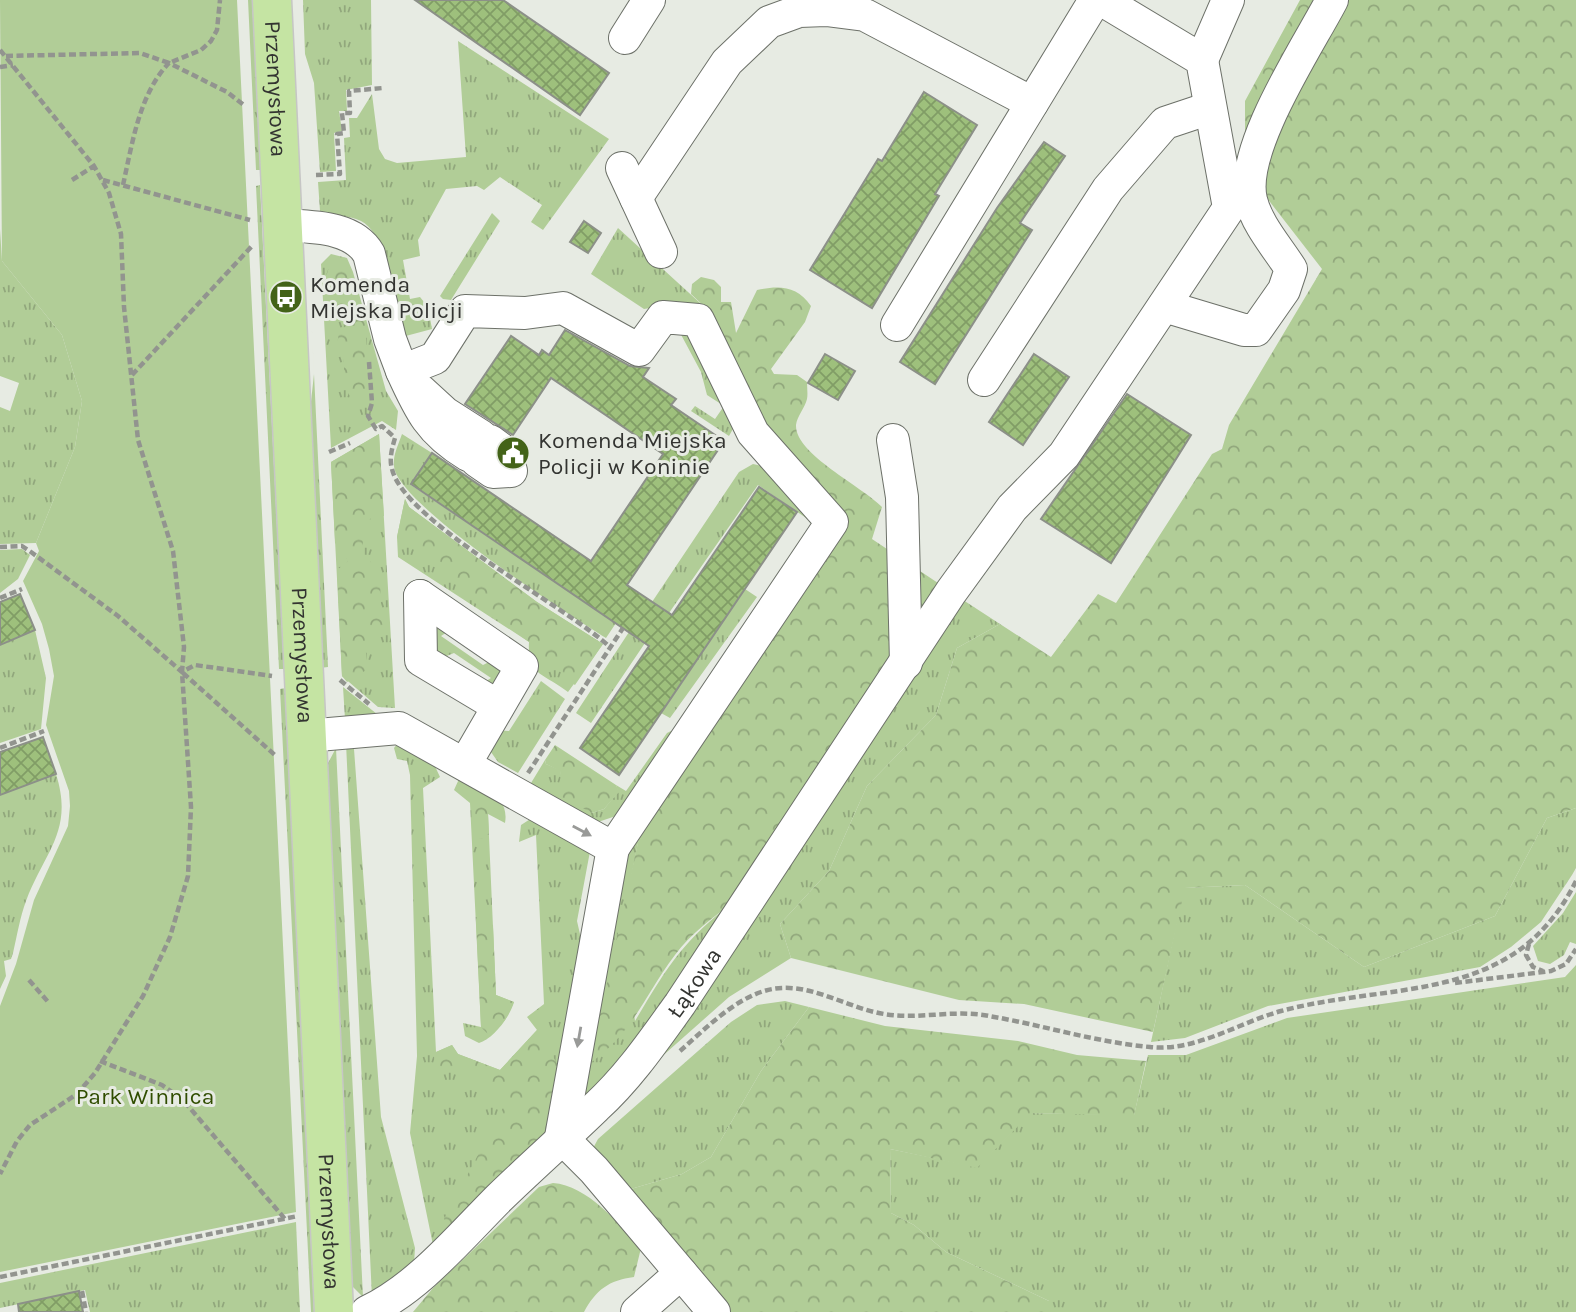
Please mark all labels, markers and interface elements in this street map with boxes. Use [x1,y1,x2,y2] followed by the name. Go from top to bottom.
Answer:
[259,20,293,158] street label: Przemysłowa
[310,271,463,324] place label: Komenda Miejska Policji
[267,278,305,316] bus stop icon: Komenda Miejska Policji
[538,427,727,480] place label: Komenda Miejska Policji w Koninie
[494,434,532,472] public building icon: Komenda Miejska Policji w Koninie
[286,586,320,724] street label: Przemysłowa
[572,825,592,837] one-way arrow
[661,943,727,1023] street label: Łąkowa
[573,1026,584,1048] one-way arrow
[76,1083,214,1110] park label: Park Winnica
[313,1153,346,1290] street label: Przemysłowa

